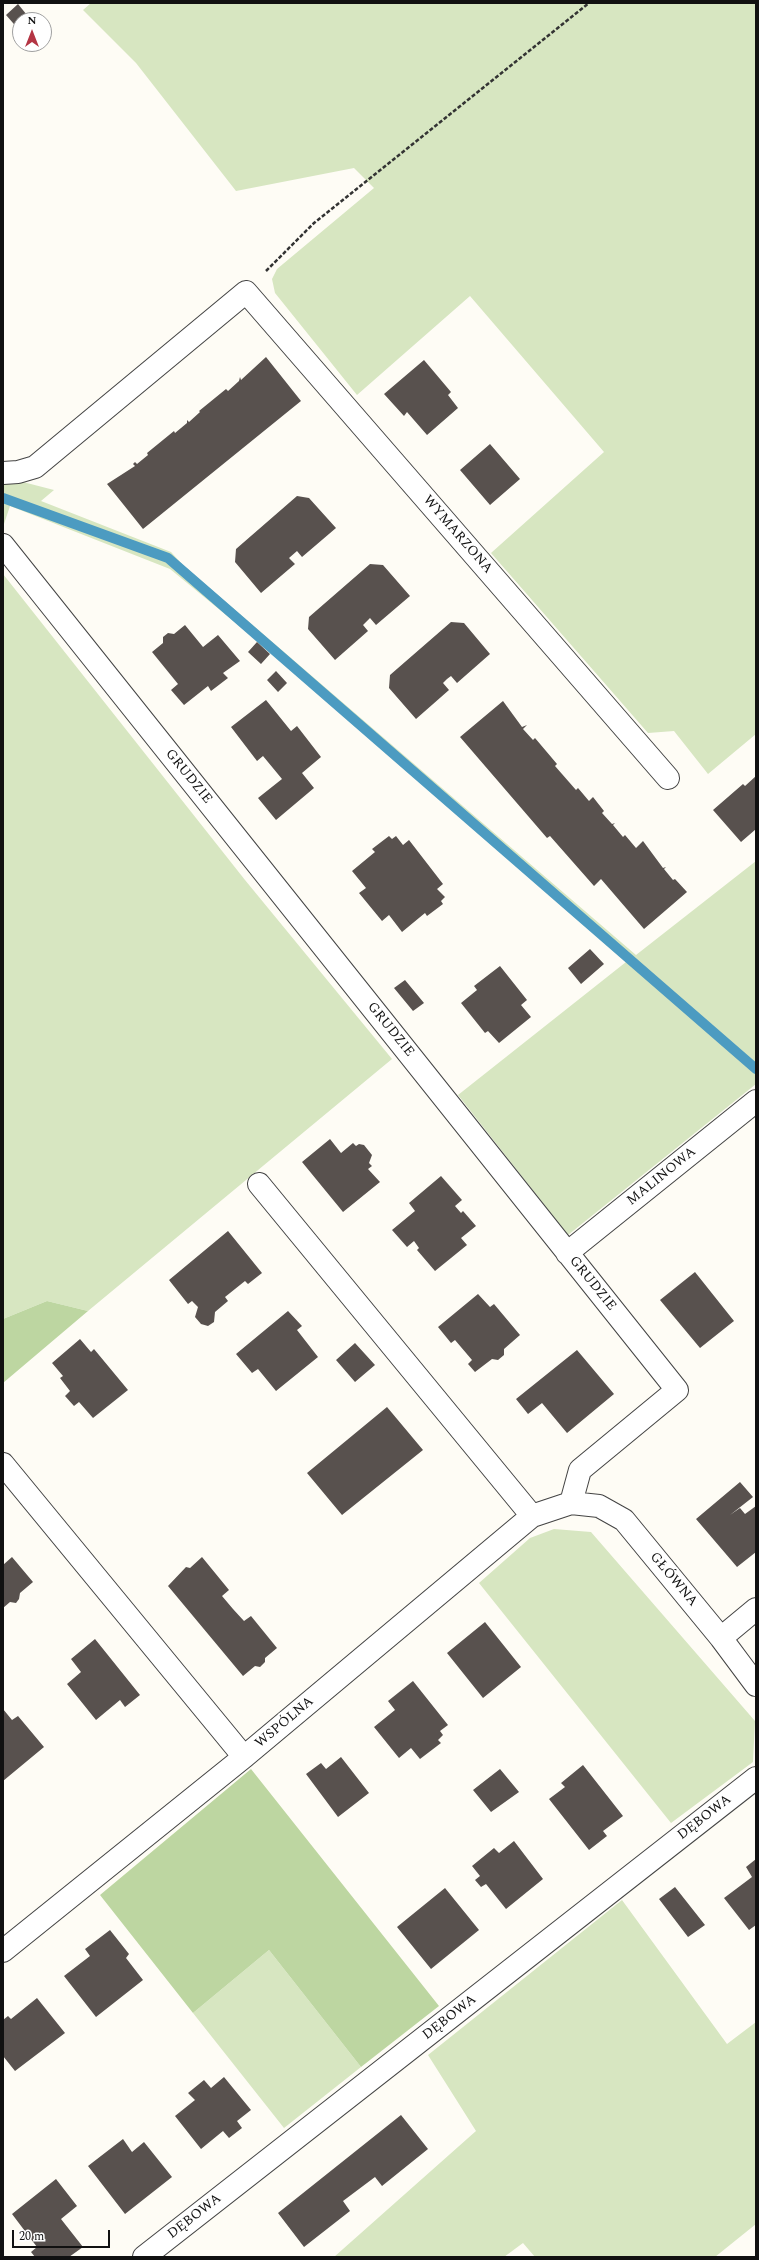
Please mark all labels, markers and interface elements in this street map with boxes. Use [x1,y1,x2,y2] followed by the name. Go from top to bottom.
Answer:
[12,12,52,52] north arrow
[28,12,36,29] text: N
[418,492,496,578] street label: WYMARZONA
[161,746,215,808] street label: GRUDZIE
[363,999,417,1061] street label: GRUDZIE
[624,1144,700,1210] street label: MALINOWA
[565,1253,619,1315] street label: GRUDZIE
[645,1549,701,1611] street label: GŁÓWNA
[252,1694,318,1752] street label: WSPÓLNA
[675,1792,735,1844] street label: DĘBOWA
[420,1992,480,2044] street label: DĘBOWA
[165,2191,225,2243] street label: DĘBOWA
[14,2222,112,2248] scale bar
[19,2227,44,2246] text: 20 m

